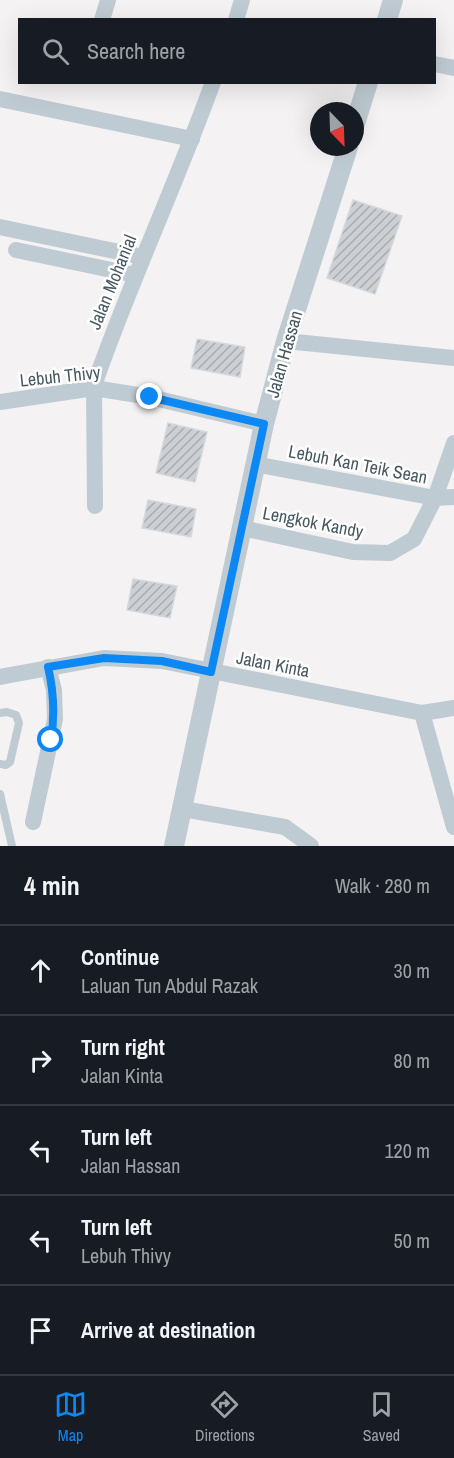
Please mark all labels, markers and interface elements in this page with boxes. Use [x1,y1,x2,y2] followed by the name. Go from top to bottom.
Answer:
[18,18,436,84] search box
[39,35,72,68] icon: search
[87,36,185,66] text: Search here
[310,102,364,156] north arrow
[82,231,142,333] street label: Jalan Mohanial
[260,308,308,400] street label: Jalan Hassan
[18,359,102,393] street label: Lebuh Thivy
[136,383,162,409] route end
[286,438,430,490] street label: Lebuh Kan Teik Sean
[261,500,366,544] street label: Lengkok Kandy
[234,645,312,683] street label: Jalan Kinta
[37,726,63,752] route start
[24,868,80,903] text: 4 min
[335,872,430,899] text: Walk · 280 m
[81,942,159,972] text: Continue
[24,954,57,987] icon: ahead
[394,957,430,984] text: 30 m
[81,972,258,999] text: Laluan Tun Abdul Razak
[81,1032,165,1062] text: Turn right
[24,1044,57,1077] icon: right
[394,1047,430,1074] text: 80 m
[81,1062,163,1089] text: Jalan Kinta
[81,1122,152,1152] text: Turn left
[24,1134,57,1167] icon: left
[384,1137,430,1164] text: 120 m
[81,1152,180,1179] text: Jalan Hassan
[81,1212,152,1242] text: Turn left
[24,1224,57,1257] icon: left
[394,1227,430,1254] text: 50 m
[81,1242,171,1269] text: Lebuh Thivy
[24,1314,57,1347] icon: arrive
[81,1315,255,1345] text: Arrive at destination
[54,1388,87,1446] tab: Map
[195,1388,255,1446] tab: Directions
[363,1388,400,1446] tab: Saved

